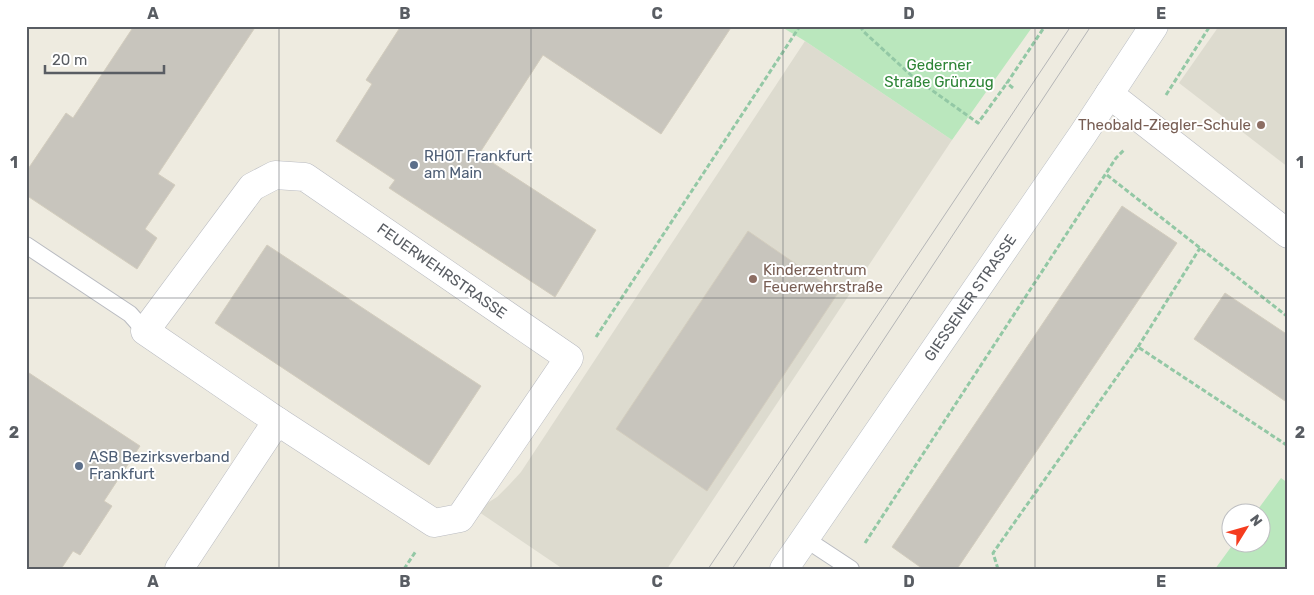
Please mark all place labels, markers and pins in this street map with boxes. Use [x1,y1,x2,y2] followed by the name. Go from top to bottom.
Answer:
[1078,116,1251,134] place label: Theobald-Ziegler-Schule
[1255,119,1267,131] marker: Theobald-Ziegler-Schule
[424,147,532,182] place label: RHOT Frankfurt am Main
[408,159,420,171] marker: RHOT Frankfurt am Main
[763,261,883,296] place label: Kinderzentrum Feuerwehrstraße
[747,273,759,285] marker: Kinderzentrum Feuerwehrstraße
[89,448,230,483] place label: ASB Bezirksverband Frankfurt
[73,460,85,472] marker: ASB Bezirksverband Frankfurt

